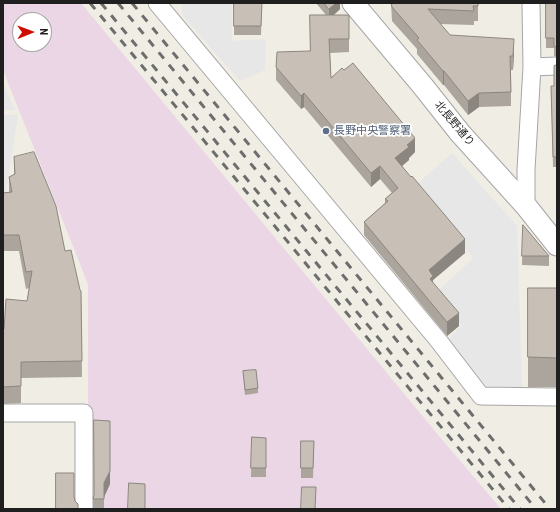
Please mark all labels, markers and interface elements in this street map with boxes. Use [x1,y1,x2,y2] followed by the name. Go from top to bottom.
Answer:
[12,12,52,52] north arrow
[37,28,50,35] text: N
[431,99,477,149] street label: 北長野通り
[334,124,411,138] place label: 長野中央警察署
[321,126,331,136] marker: 長野中央警察署

